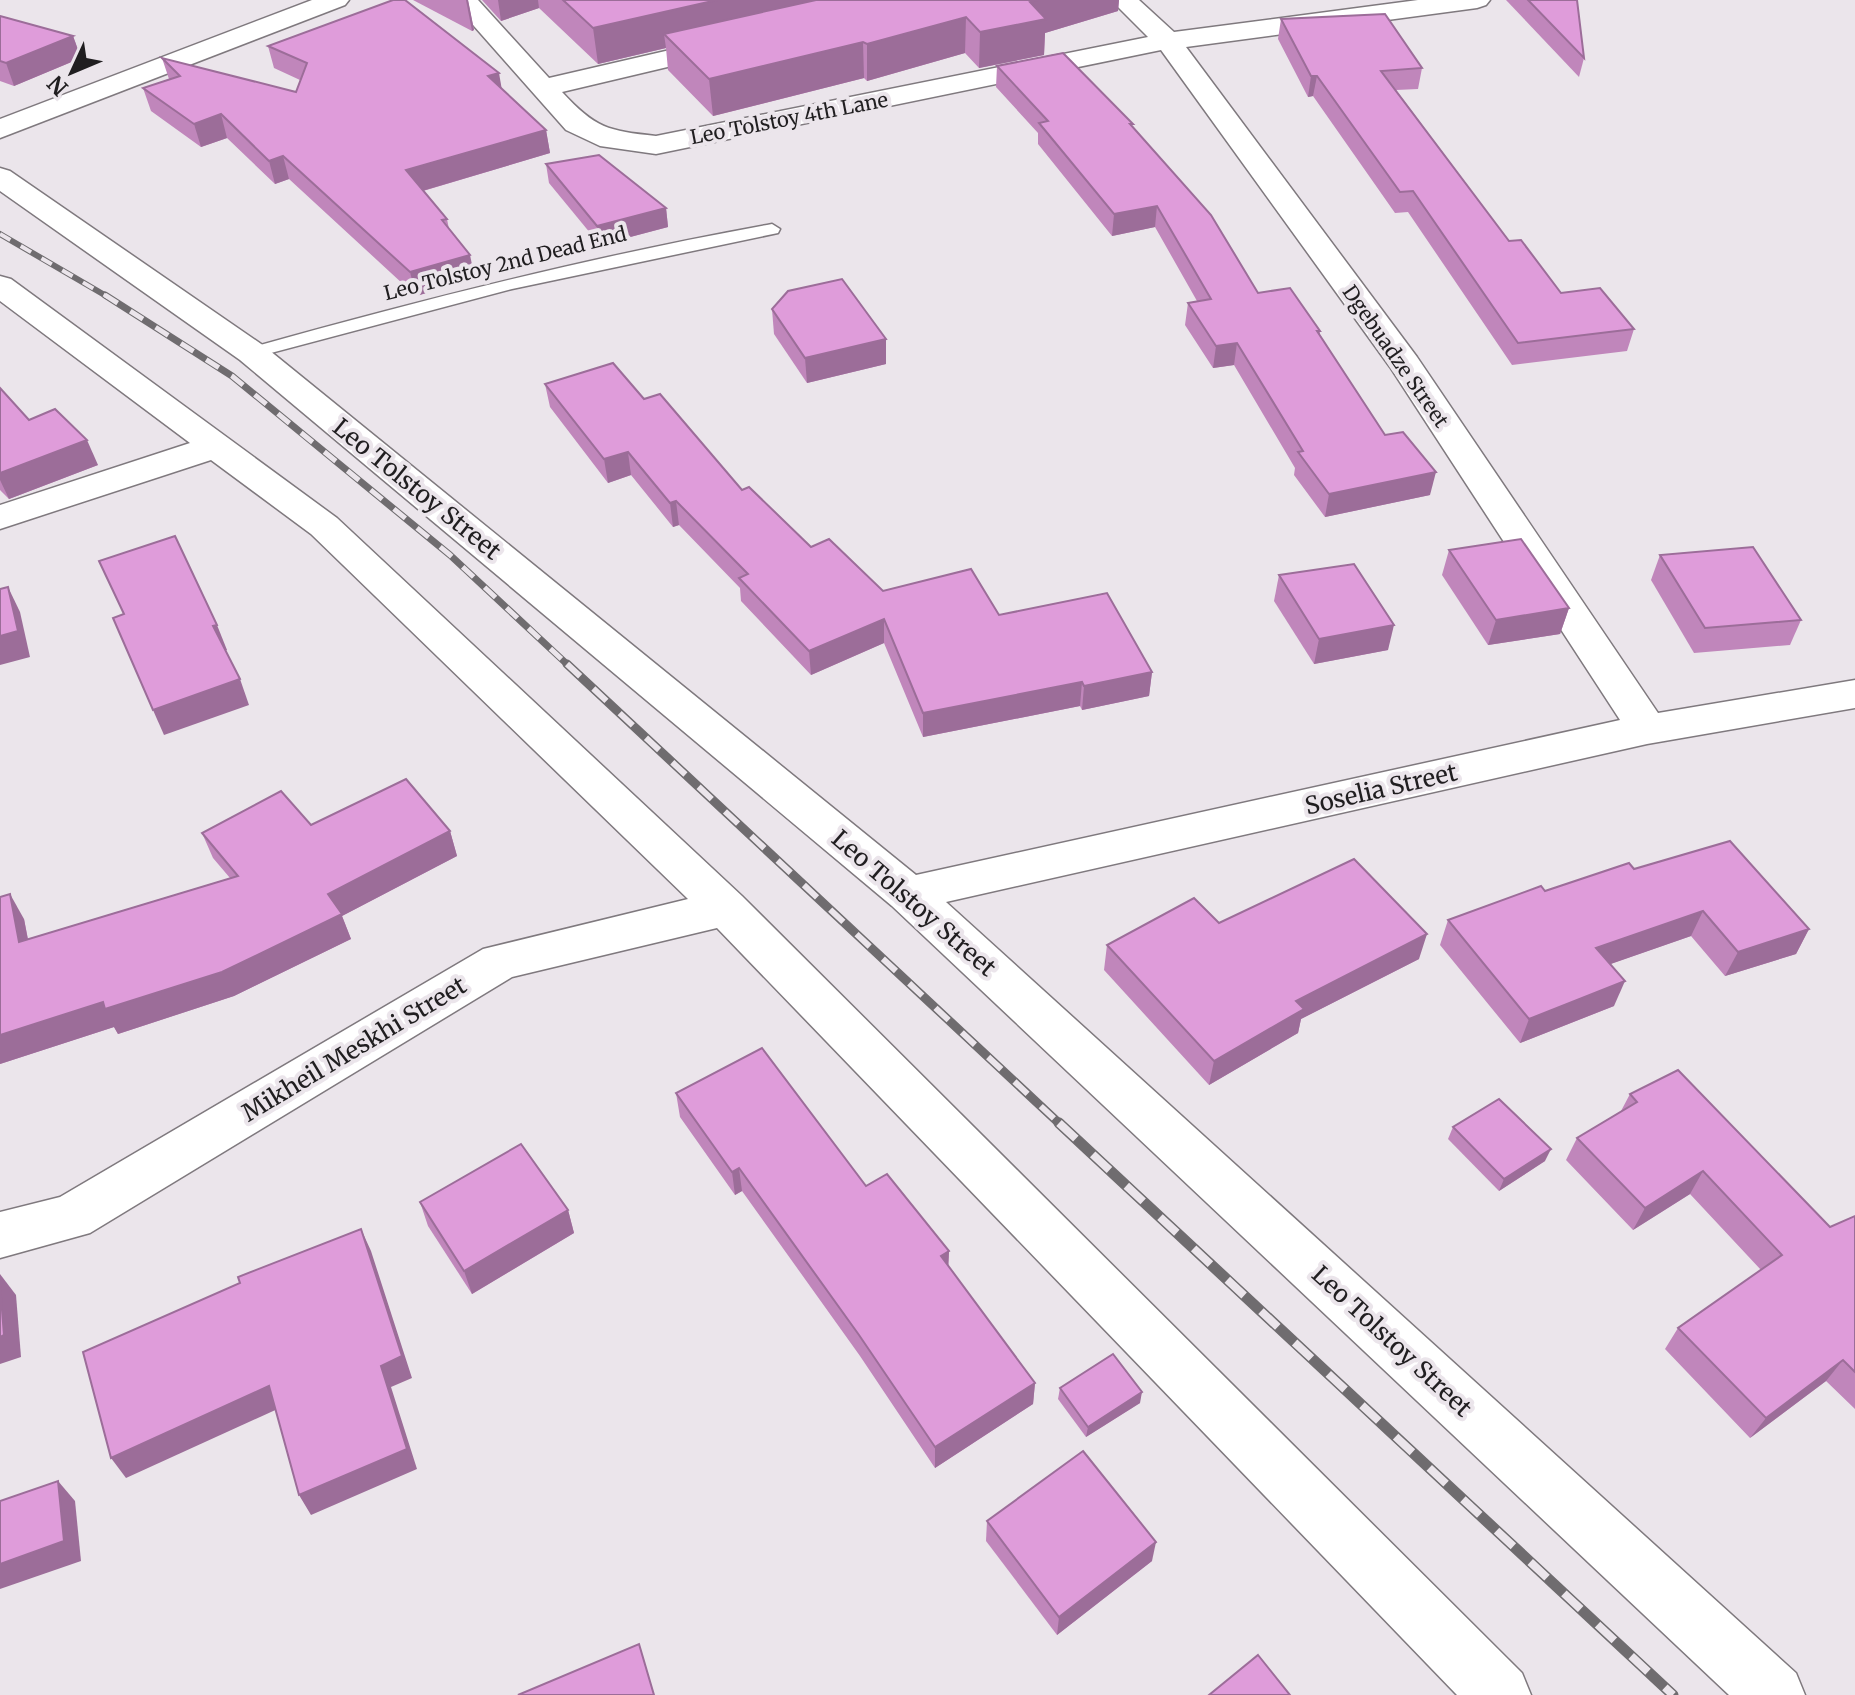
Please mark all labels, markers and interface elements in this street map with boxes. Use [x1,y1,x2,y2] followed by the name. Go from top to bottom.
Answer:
[32,32,112,112] north arrow
[41,69,74,102] text: N
[688,87,890,149] street label: Leo Tolstoy 4th Lane
[381,221,629,305] street label: Leo Tolstoy 2nd Dead End
[1338,280,1455,432] street label: Dgebuadze Street
[327,412,508,567] street label: Leo Tolstoy Street
[1302,756,1461,822] street label: Soselia Street
[825,823,1003,983] street label: Leo Tolstoy Street
[236,969,472,1128] street label: Mikheil Meskhi Street
[1305,1259,1479,1424] street label: Leo Tolstoy Street

